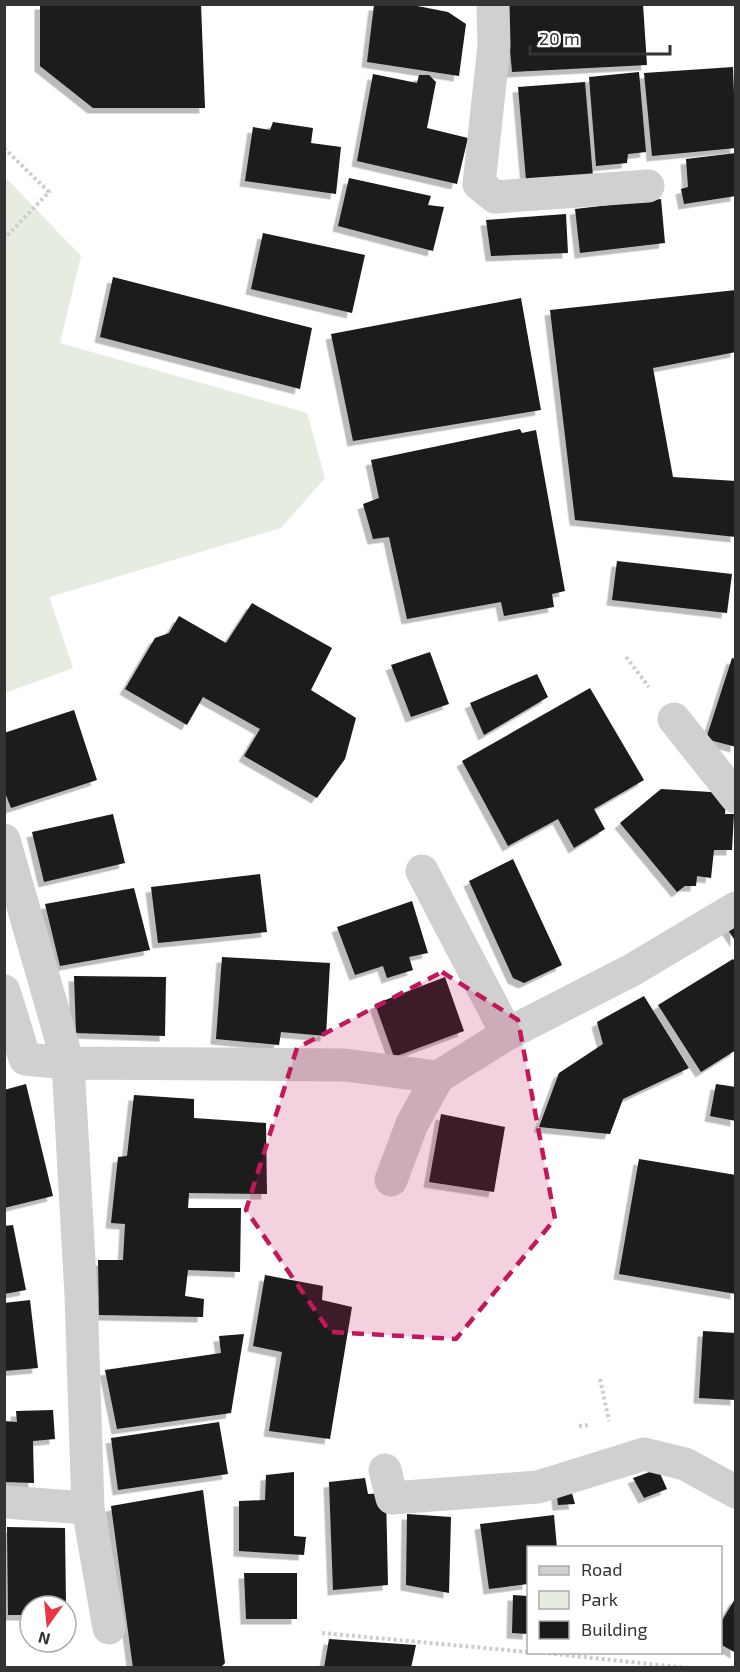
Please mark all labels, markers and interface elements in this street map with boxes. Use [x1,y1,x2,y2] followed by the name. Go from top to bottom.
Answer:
[530,18,670,56] scale bar
[539,27,580,49] text: 20 m
[527,1546,722,1654] legend
[581,1558,622,1580] text: Road
[581,1588,618,1610] text: Park
[18,1594,78,1654] north arrow
[581,1618,648,1640] text: Building
[36,1628,52,1650] text: N

